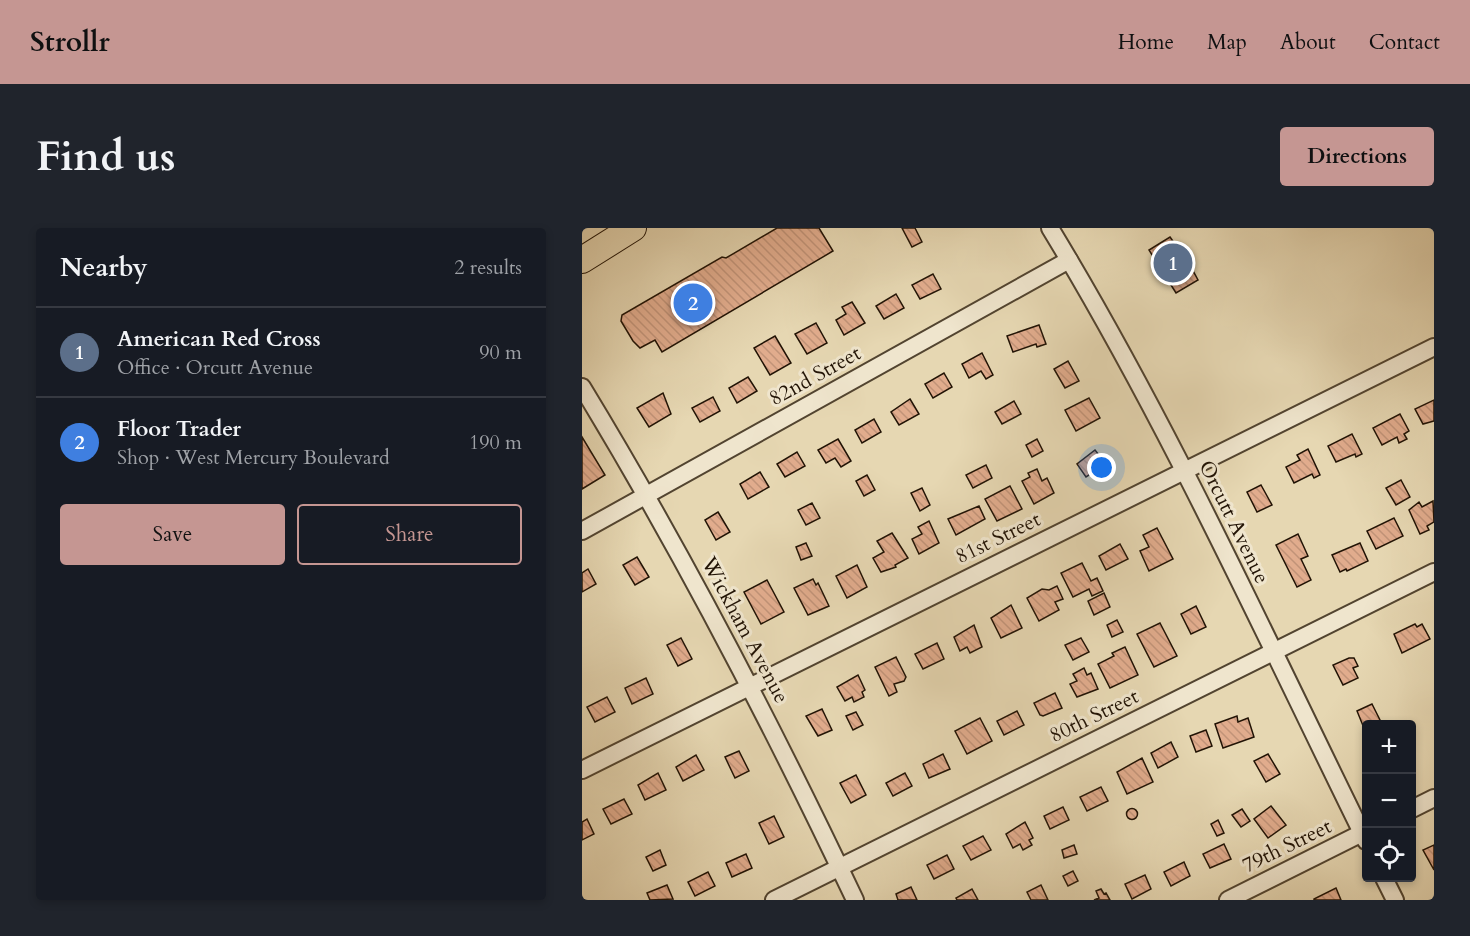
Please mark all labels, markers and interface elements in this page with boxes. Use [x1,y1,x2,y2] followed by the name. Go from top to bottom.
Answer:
[30,23,110,61] text: Strollr
[1118,28,1174,57] text: Home
[1207,28,1247,57] text: Map
[1280,28,1336,57] text: About
[1369,28,1440,57] text: Contact
[1280,127,1434,186] button: Directions
[36,128,176,185] text: Find us
[1154,240,1192,285] pin: 1
[60,250,148,285] text: Nearby
[454,254,522,281] text: 2 results
[674,280,712,326] pin: 2
[117,324,321,354] text: American Red Cross
[74,339,85,366] text: 1
[479,339,522,366] text: 90 m
[764,339,866,413] street label: 82nd Street
[117,354,313,381] text: Office · Orcutt Avenue
[117,414,241,444] text: Floor Trader
[74,429,85,456] text: 2
[469,429,522,456] text: 190 m
[117,444,390,471] text: Shop · West Mercury Boulevard
[1087,453,1116,482] your location
[1192,455,1276,589] street label: Orcutt Avenue
[60,504,285,565] button: Save
[297,504,522,565] button: Share
[951,505,1046,571] street label: 81st Street
[694,551,796,708] street label: Wickham Avenue
[1045,682,1144,750] street label: 80th Street
[1362,720,1416,882] map controls
[1362,720,1416,774] button: +
[1362,774,1416,828] button: −
[1238,812,1337,880] street label: 79th Street
[1362,828,1416,882] button: locate

